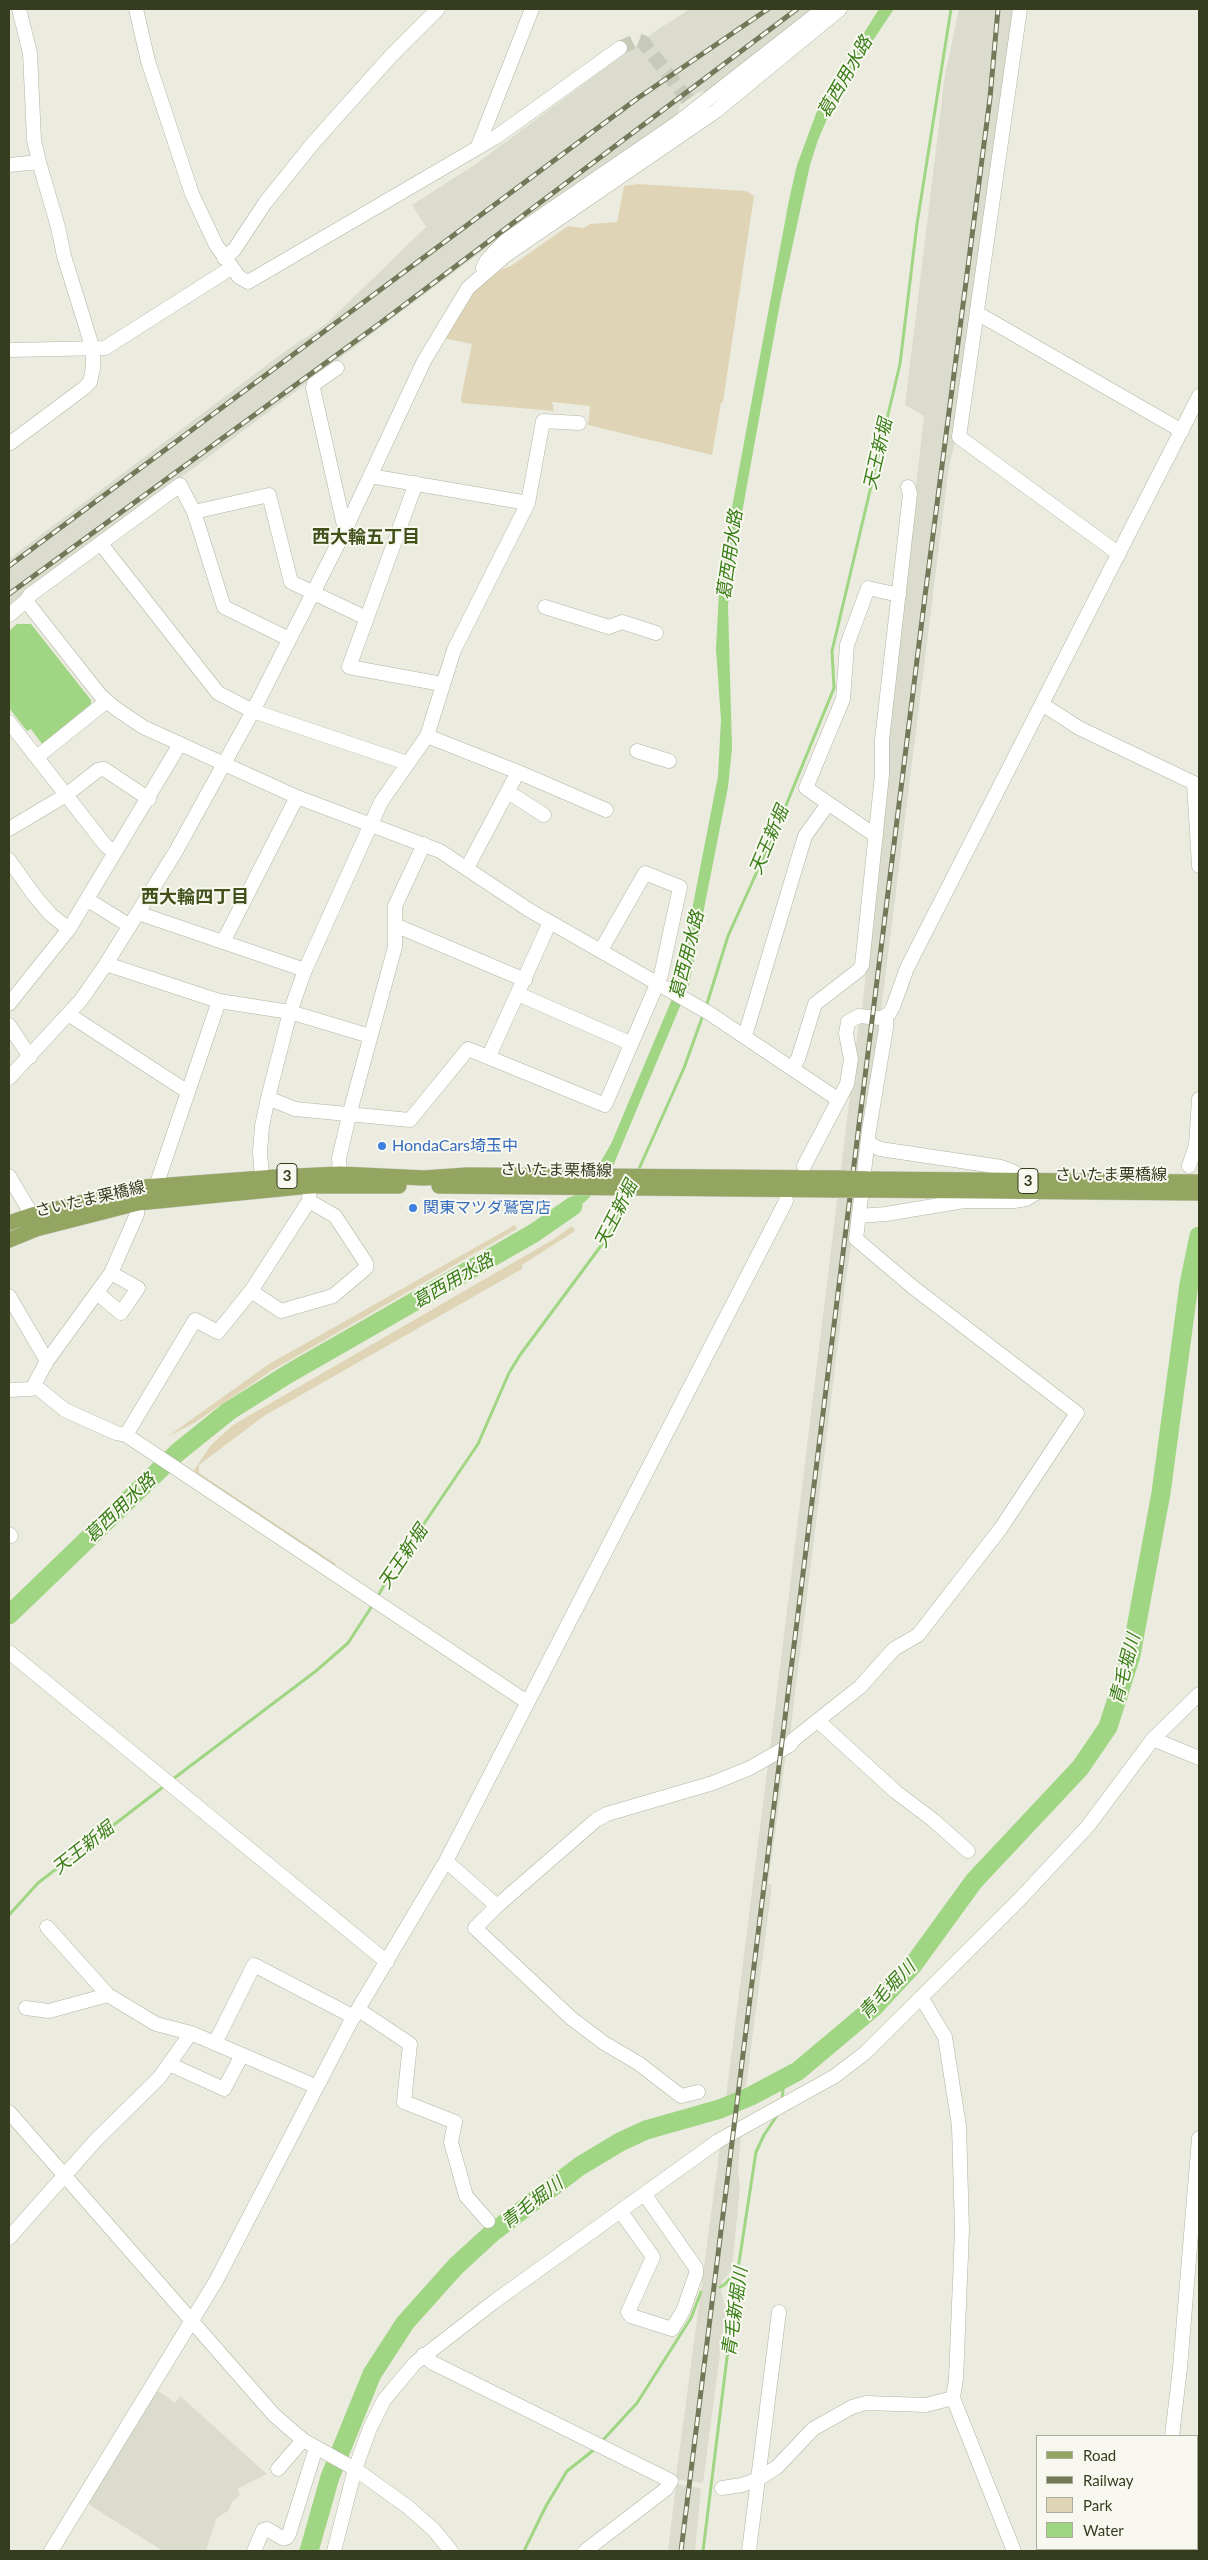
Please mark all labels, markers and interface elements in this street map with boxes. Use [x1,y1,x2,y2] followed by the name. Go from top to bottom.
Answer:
[813,33,877,121] water label: 葛西用水路
[859,416,897,492] water label: 天王新堀
[713,509,747,601] water label: 葛西用水路
[312,526,420,548] district label: 西大輪五丁目
[745,803,793,877] water label: 天王新堀
[141,886,249,908] district label: 西大輪四丁目
[666,909,708,1001] water label: 葛西用水路
[392,1136,518,1156] place label: HondaCars埼玉中
[376,1140,388,1152] marker: HondaCars埼玉中
[500,1159,612,1181] street label: さいたま栗橋線
[277,1164,297,1188] road number: 3
[1055,1165,1167,1185] street label: さいたま栗橋線
[1018,1168,1038,1194] road number: 3
[33,1177,147,1221] street label: さいたま栗橋線
[590,1177,642,1251] water label: 天王新堀
[423,1198,551,1218] place label: 関東マツダ鷲宮店
[407,1202,419,1214] marker: 関東マツダ鷲宮店
[409,1249,497,1313] water label: 葛西用水路
[80,1469,160,1547] water label: 葛西用水路
[374,1521,432,1593] water label: 天王新堀
[1105,1631,1145,1707] water label: 青毛堀川
[48,1817,118,1879] water label: 天王新堀
[854,1957,920,2023] water label: 青毛堀川
[497,2173,567,2233] water label: 青毛堀川
[718,2266,752,2358] water label: 青毛新堀川
[1036,2435,1198,2550] legend
[1083,2446,1116,2464] text: Road
[1083,2471,1134,2489] text: Railway
[1083,2496,1112,2514] text: Park
[1083,2521,1124,2539] text: Water

